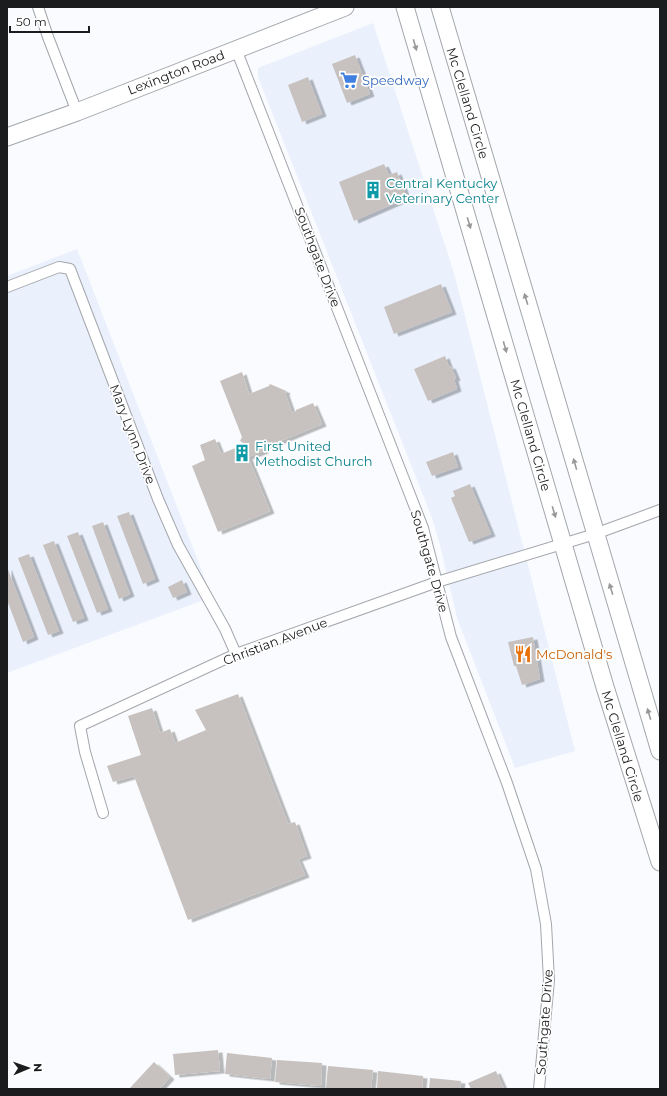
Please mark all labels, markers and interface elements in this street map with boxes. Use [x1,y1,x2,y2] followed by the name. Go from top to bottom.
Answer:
[10,8,89,34] scale bar
[16,14,47,29] text: 50 m
[413,38,419,51] one-way arrow
[443,45,493,161] street label: Mc Clelland Circle
[125,46,227,98] street label: Lexington Road
[339,70,359,90] supermarket icon: Speedway
[362,72,430,88] place label: Speedway
[386,175,499,206] place label: Central Kentucky Veterinary Center
[363,180,383,200] building icon: Central Kentucky Veterinary Center
[292,205,344,309] street label: Southgate Drive
[466,217,472,229] one-way arrow
[523,293,529,305] one-way arrow
[502,342,508,354] one-way arrow
[507,377,555,493] street label: Mc Clelland Circle
[107,382,159,486] street label: Mary Lynn Drive
[255,438,373,469] place label: First United Methodist Church
[232,443,252,463] building icon: First United Methodist Church
[572,458,578,470] one-way arrow
[551,507,557,519] one-way arrow
[408,508,452,614] street label: Southgate Drive
[608,583,614,595] one-way arrow
[220,614,330,668] street label: Christian Avenue
[513,644,533,664] restaurant icon: McDonald's
[536,646,612,662] place label: McDonald's
[598,688,648,804] street label: Mc Clelland Circle
[646,707,652,719] one-way arrow
[532,968,556,1075] street label: Southgate Drive
[8,1048,48,1088] north arrow
[31,1063,45,1072] text: N

